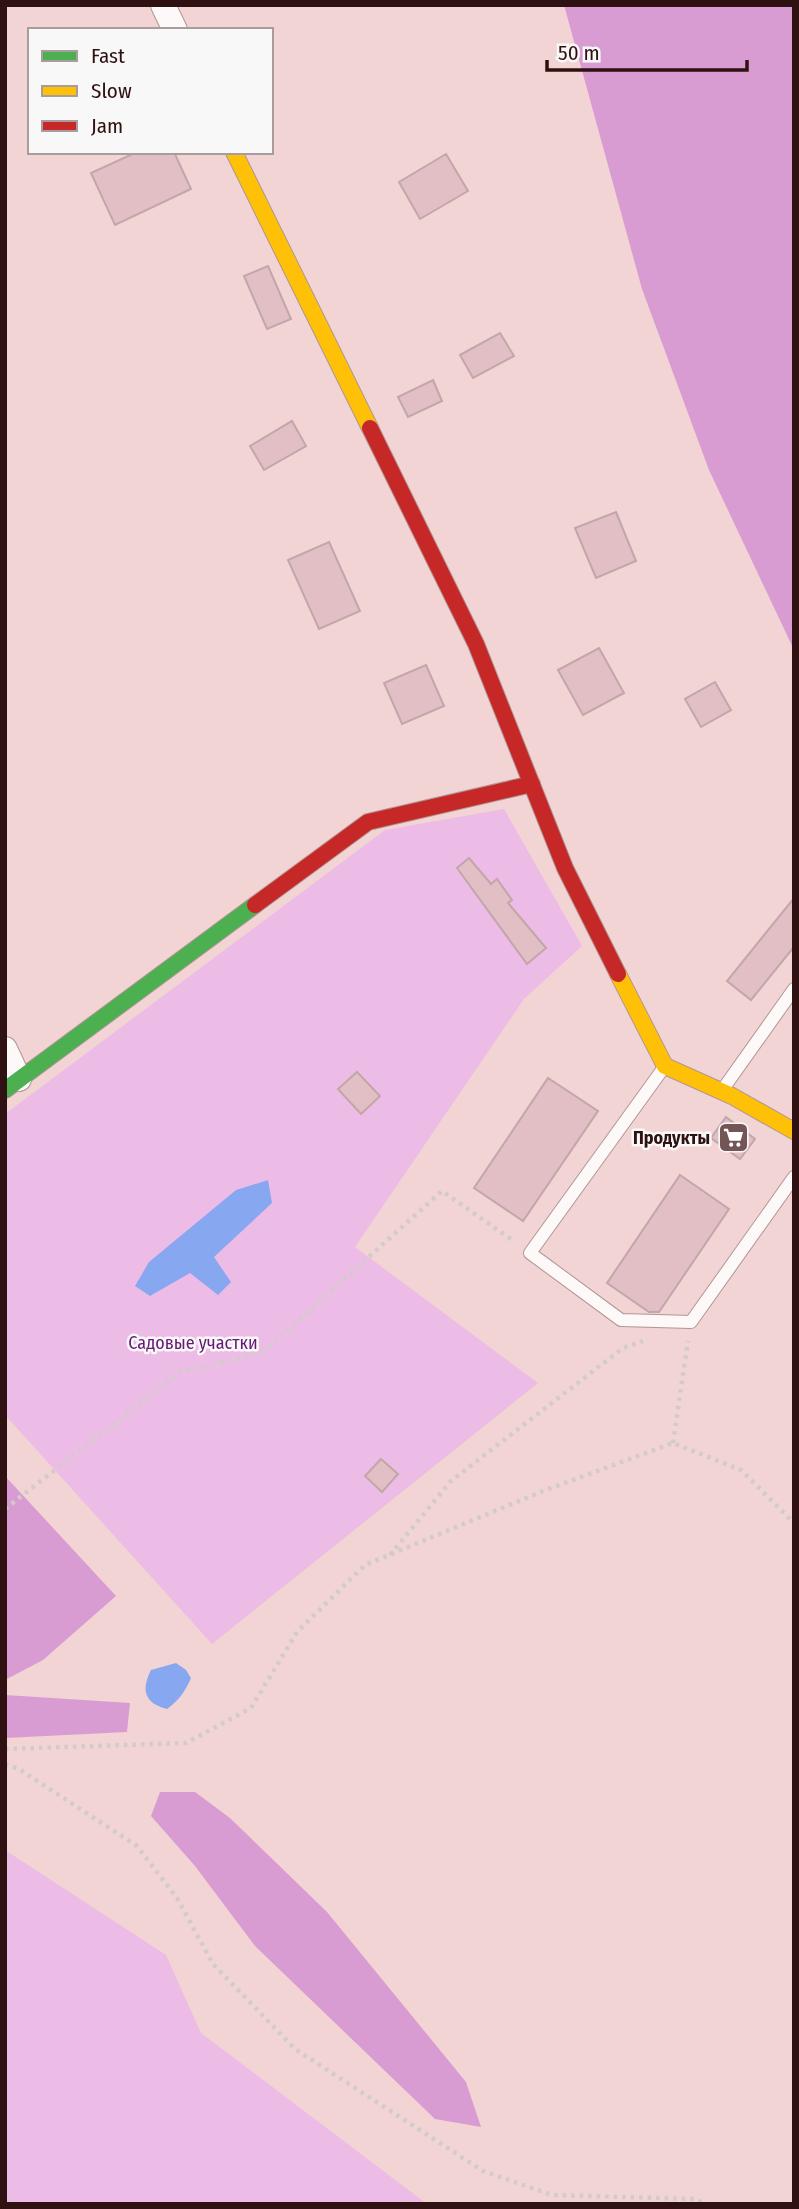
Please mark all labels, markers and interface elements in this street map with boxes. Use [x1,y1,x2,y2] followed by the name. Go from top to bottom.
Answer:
[28,28,273,154] legend
[547,28,746,72] scale bar
[558,40,600,66] text: 50 m
[91,43,125,69] text: Fast
[91,78,132,104] text: Slow
[91,113,123,139] text: Jam
[716,1121,750,1155] supermarket icon: Продукты
[633,1127,710,1149] place label: Продукты
[128,1332,258,1354] park label: Садовые участки

